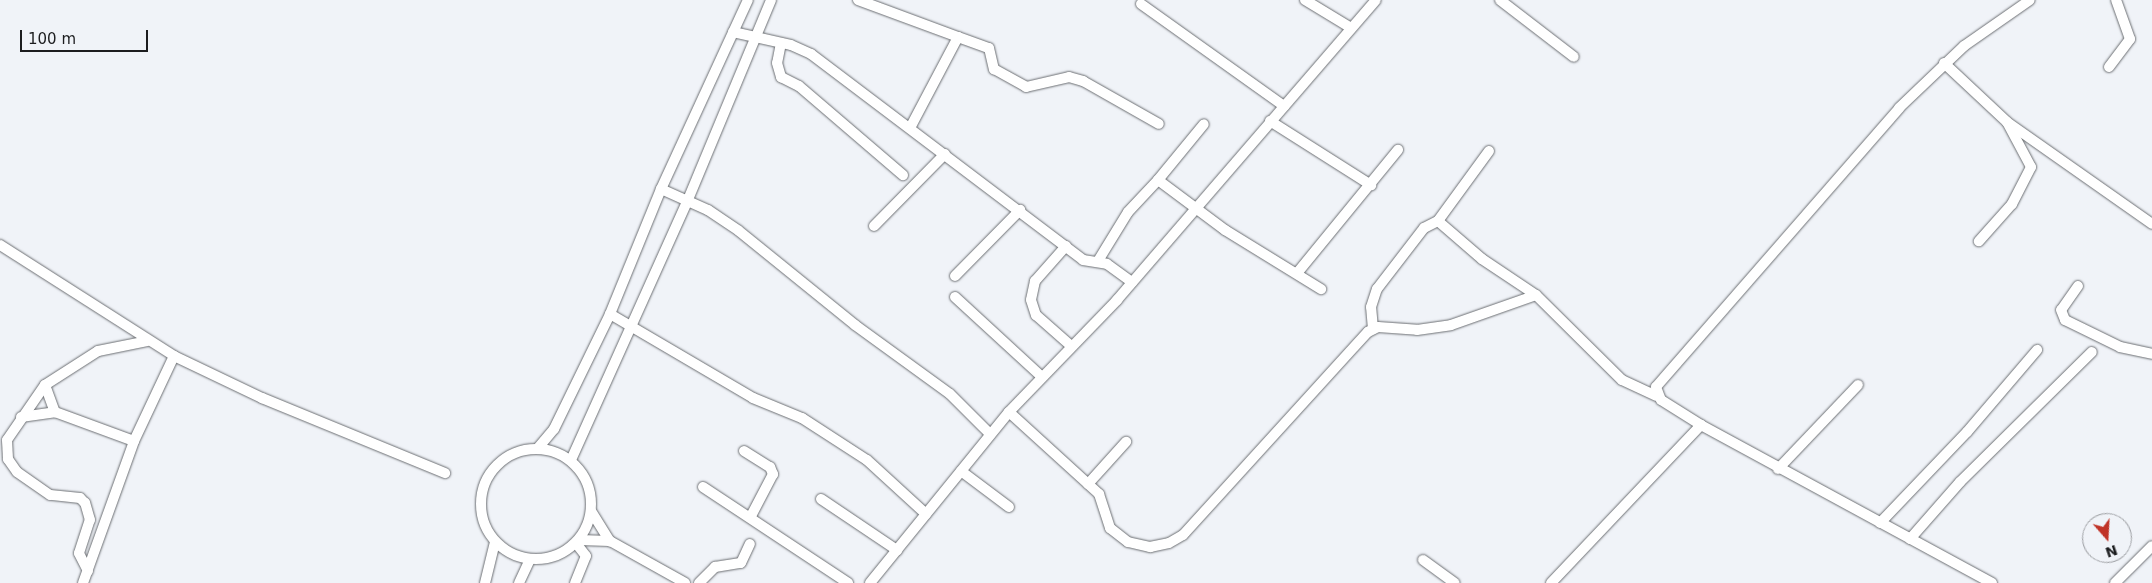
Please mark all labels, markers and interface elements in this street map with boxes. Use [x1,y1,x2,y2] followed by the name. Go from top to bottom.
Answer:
[22,20,150,52] scale bar
[28,30,76,48] text: 100 m
[2082,513,2132,563] north arrow
[2103,542,2120,561] text: N

